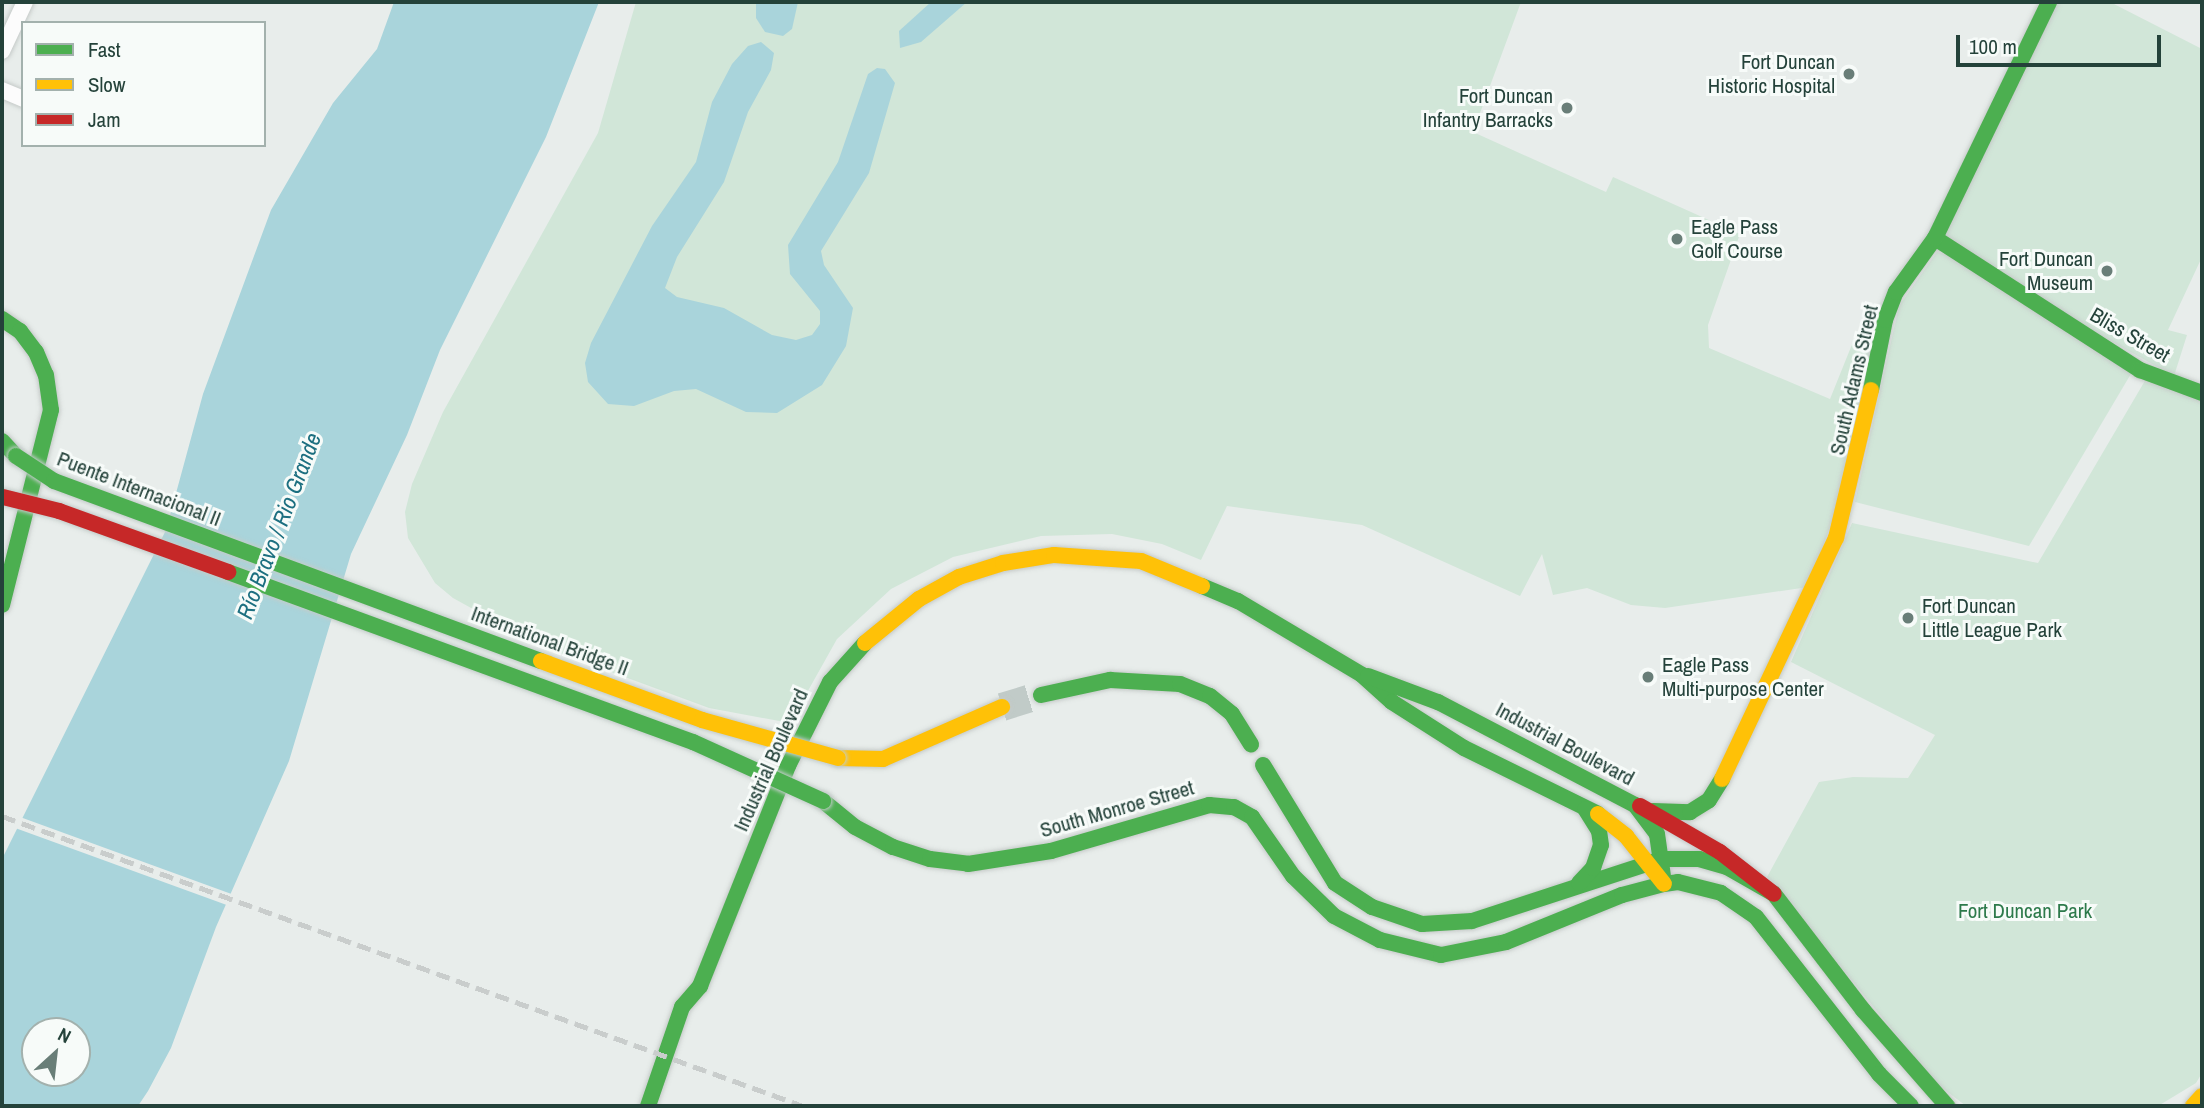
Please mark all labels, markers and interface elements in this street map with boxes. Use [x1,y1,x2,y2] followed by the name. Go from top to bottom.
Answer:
[21,21,266,147] legend
[1959,21,2164,65] scale bar
[1969,32,2017,61] text: 100 m
[88,35,121,64] text: Fast
[1708,49,1835,99] place label: Fort Duncan Historic Hospital
[1841,66,1857,82] marker: Fort Duncan Historic Hospital
[88,70,125,99] text: Slow
[1423,83,1553,133] place label: Fort Duncan Infantry Barracks
[1559,100,1575,116] marker: Fort Duncan Infantry Barracks
[88,105,121,134] text: Jam
[1691,214,1783,264] place label: Eagle Pass Golf Course
[1669,231,1685,247] marker: Eagle Pass Golf Course
[1999,246,2093,296] place label: Fort Duncan Museum
[2099,263,2115,279] marker: Fort Duncan Museum
[1824,302,1884,458] street label: South Adams Street
[2086,302,2174,368] street label: Bliss Street
[231,429,327,623] water label: Río Bravo / Rio Grande
[54,446,224,532] street label: Puente Internacional II
[1922,593,2062,643] place label: Fort Duncan Little League Park
[468,601,632,681] street label: International Bridge II
[1900,610,1916,626] marker: Fort Duncan Little League Park
[1662,652,1824,702] place label: Eagle Pass Multi-purpose Center
[1640,669,1656,685] marker: Eagle Pass Multi-purpose Center
[728,685,814,835] street label: Industrial Boulevard
[1491,697,1639,791] street label: Industrial Boulevard
[1037,775,1197,843] street label: South Monroe Street
[1958,898,2092,924] park label: Fort Duncan Park
[21,1017,91,1087] north arrow
[54,1021,76,1049] text: N

